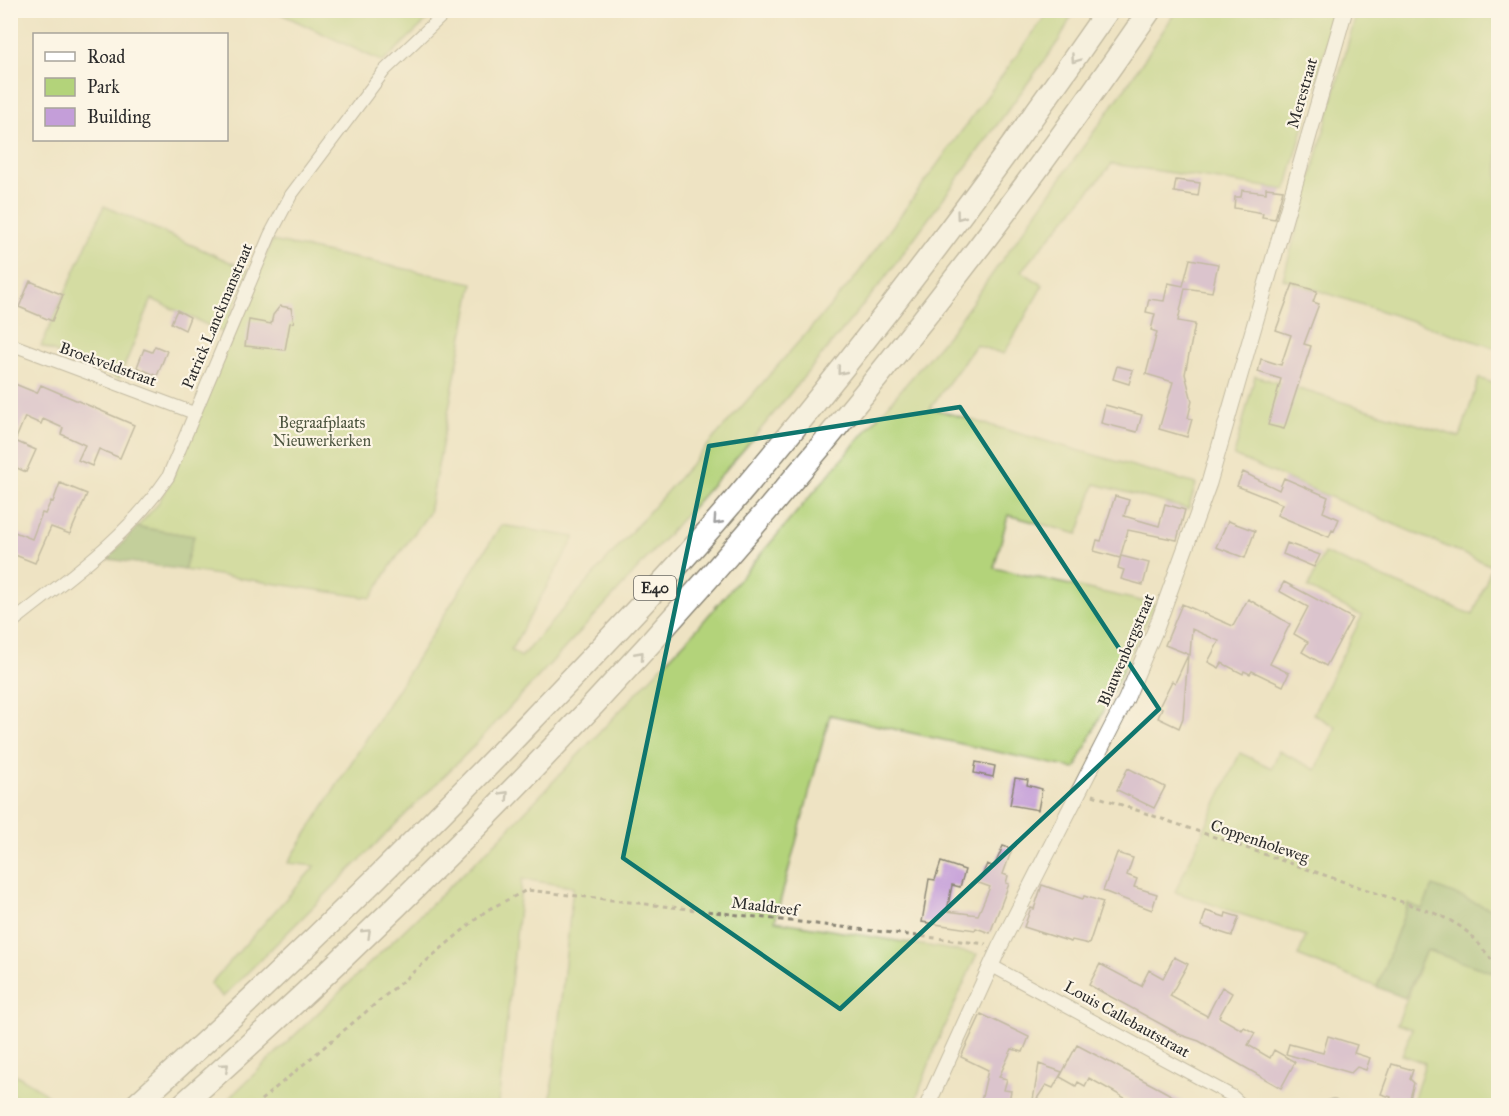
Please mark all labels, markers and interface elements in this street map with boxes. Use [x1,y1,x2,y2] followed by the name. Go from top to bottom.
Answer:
[33,33,228,141] legend
[87,46,125,68] text: Road
[1071,52,1082,63] one-way arrow
[1283,55,1321,130] street label: Merestraat
[87,76,120,98] text: Park
[87,106,151,129] text: Building
[956,209,967,220] one-way arrow
[178,240,256,392] street label: Patrick Lanckmanstraat
[57,338,159,390] street label: Broekveldstraat
[837,364,848,375] one-way arrow
[273,413,371,450] park label: Begraafplaats Nieuwerkerken
[713,514,724,525] one-way arrow
[634,576,676,600] road number: E40
[1094,591,1159,709] street label: Blauwenbergstraat
[633,651,644,661] one-way arrow
[498,792,509,802] one-way arrow
[1208,815,1312,868] street label: Coppenholeweg
[731,892,802,920] street label: Maaldreef
[360,930,371,941] one-way arrow
[1061,977,1193,1062] street label: Louis Callebautstraat
[218,1063,229,1074] one-way arrow

